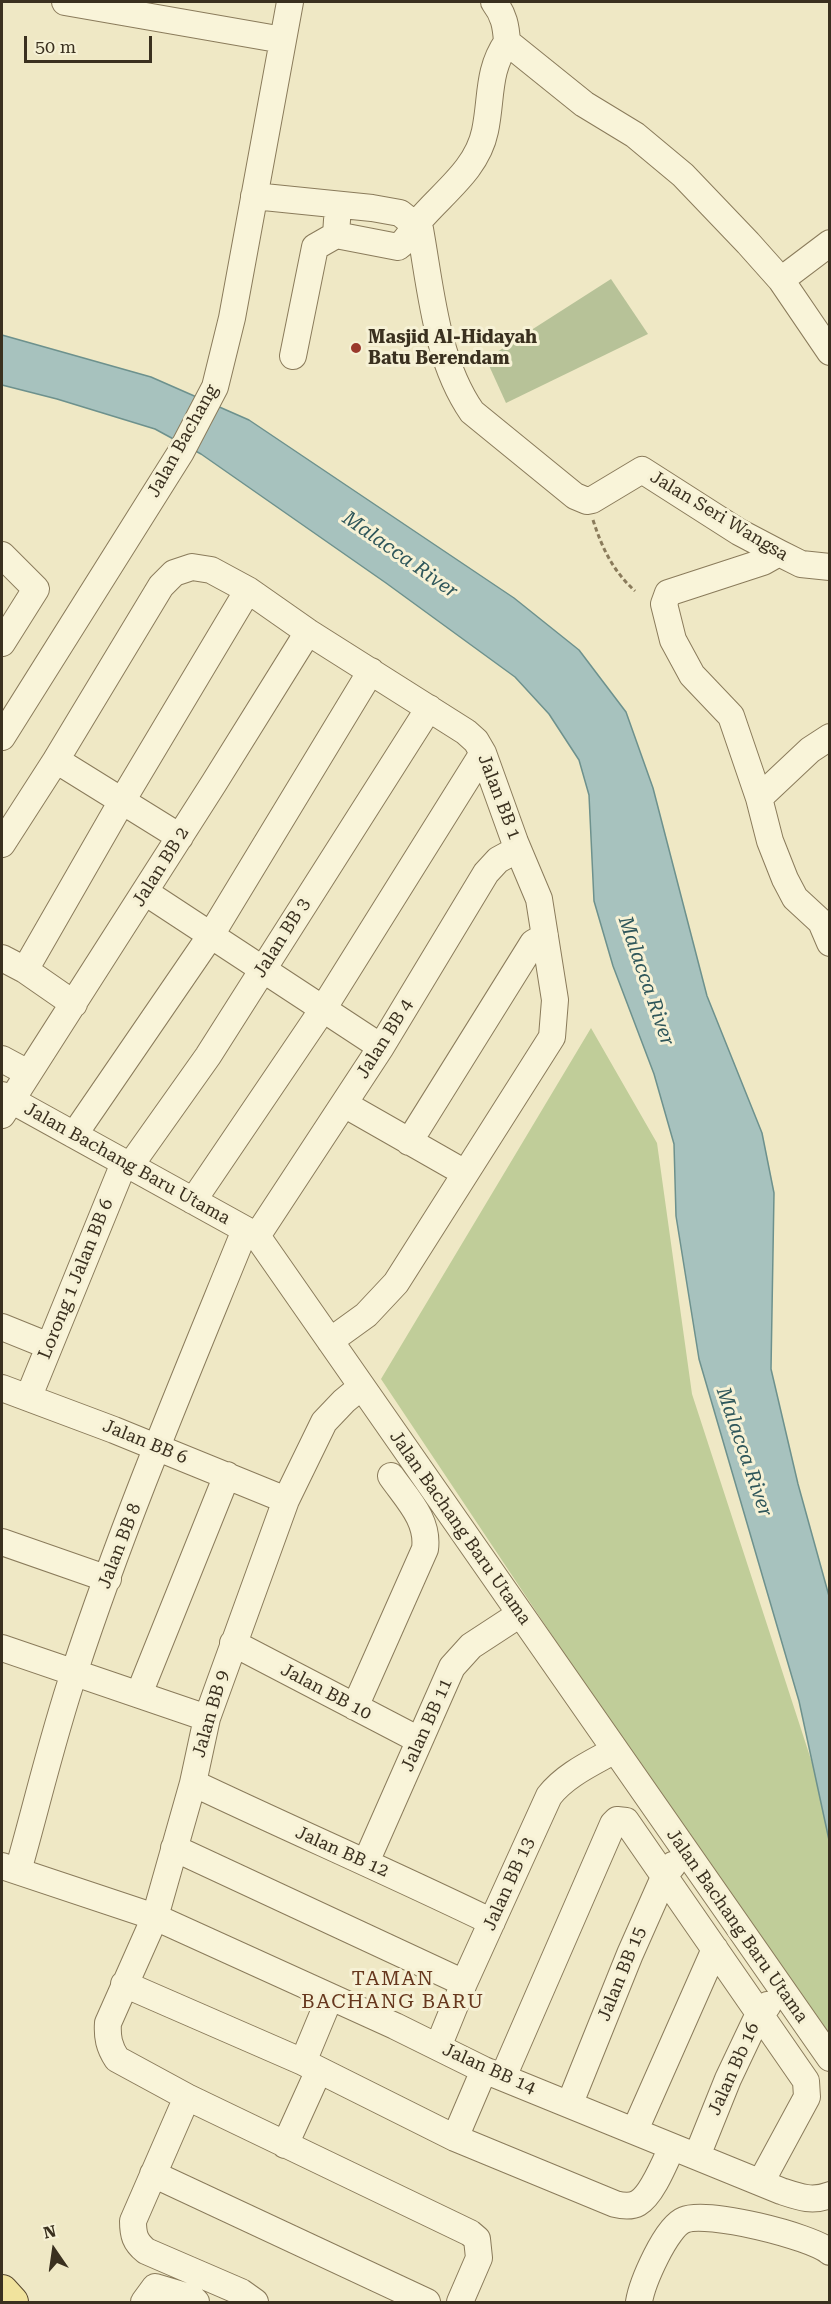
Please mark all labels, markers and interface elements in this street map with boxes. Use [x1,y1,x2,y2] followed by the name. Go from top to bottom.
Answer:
[27,24,154,62] scale bar
[35,36,76,57] text: 50 m
[368,327,537,370] place label: Masjid Al-Hidayah Batu Berendam
[349,341,363,355] marker: Masjid Al-Hidayah Batu Berendam
[143,381,223,501] street label: Jalan Bachang
[646,466,792,566] street label: Jalan Seri Wangsa
[338,506,462,604] water label: Malacca River
[473,751,525,843] street label: Jalan BB 1
[128,823,194,911] street label: Jalan BB 2
[249,894,315,982] street label: Jalan BB 3
[613,913,679,1049] water label: Malacca River
[352,995,418,1083] street label: Jalan BB 4
[20,1098,234,1230] street label: Jalan Bachang Baru Utama
[34,1196,118,1362] street label: Lorong 1 Jalan BB 6
[711,1384,777,1520] water label: Malacca River
[99,1415,191,1469] street label: Jalan BB 6
[385,1427,535,1629] street label: Jalan Bachang Baru Utama
[94,1500,146,1592] street label: Jalan BB 8
[277,1659,375,1725] street label: Jalan BB 10
[188,1668,234,1760] street label: Jalan BB 9
[397,1675,457,1775] street label: Jalan BB 11
[292,1822,392,1882] street label: Jalan BB 12
[662,1825,812,2027] street label: Jalan Bachang Baru Utama
[479,1834,539,1934] street label: Jalan BB 13
[593,1924,651,2024] street label: Jalan BB 15
[301,1967,485,2014] district label: TAMAN BACHANG BARU
[704,2019,764,2119] street label: Jalan Bb 16
[439,2039,539,2099] street label: Jalan BB 14
[24,2220,84,2280] north arrow
[42,2221,58,2243] text: N

